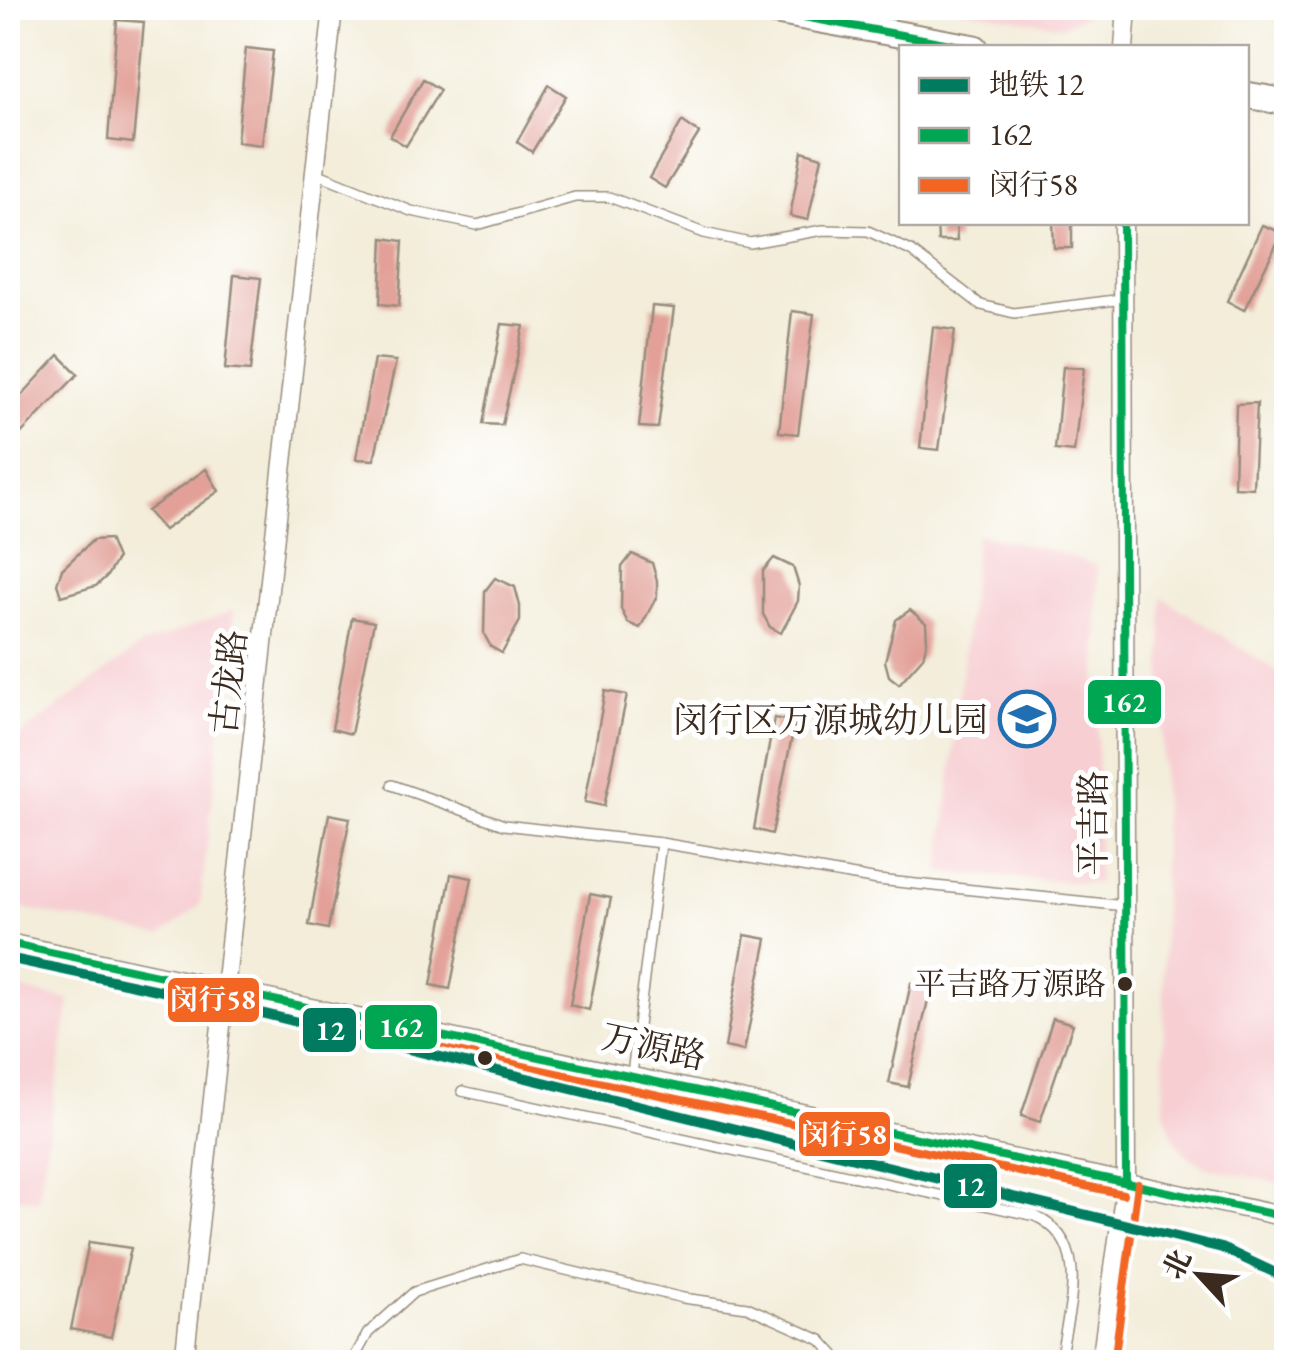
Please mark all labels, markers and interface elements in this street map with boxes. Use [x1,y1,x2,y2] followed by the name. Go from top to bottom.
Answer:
[899,45,1249,225] legend
[989,65,1084,104] text: 地铁 12
[989,115,1033,154] text: 162
[989,165,1078,204] text: 闵行58
[200,627,256,737] street label: 古龙路
[1086,678,1163,726] line badge: 162
[1102,684,1146,720] text: 162
[997,689,1057,749] school or university icon: 闵行区万源城幼儿园
[673,697,988,742] place label: 闵行区万源城幼儿园
[1070,770,1115,876] street label: 平吉路
[914,963,1106,1005] place label: 平吉路万源路
[1115,974,1135,994] marker: 平吉路万源路
[166,976,261,1024] line badge: 闵行58
[170,981,256,1017] text: 闵行58
[363,1003,439,1051] line badge: 162
[301,1006,358,1054] line badge: 12
[379,1009,423,1045] text: 162
[315,1012,345,1048] text: 12
[598,1013,710,1079] street label: 万源路
[475,1048,495,1068] unlabelled marker
[797,1110,892,1158] line badge: 闵行58
[801,1116,887,1152] text: 闵行58
[942,1162,999,1210] line badge: 12
[955,1168,985,1204] text: 12
[1149,1225,1249,1325] north arrow
[1154,1244,1199,1285] text: 北

